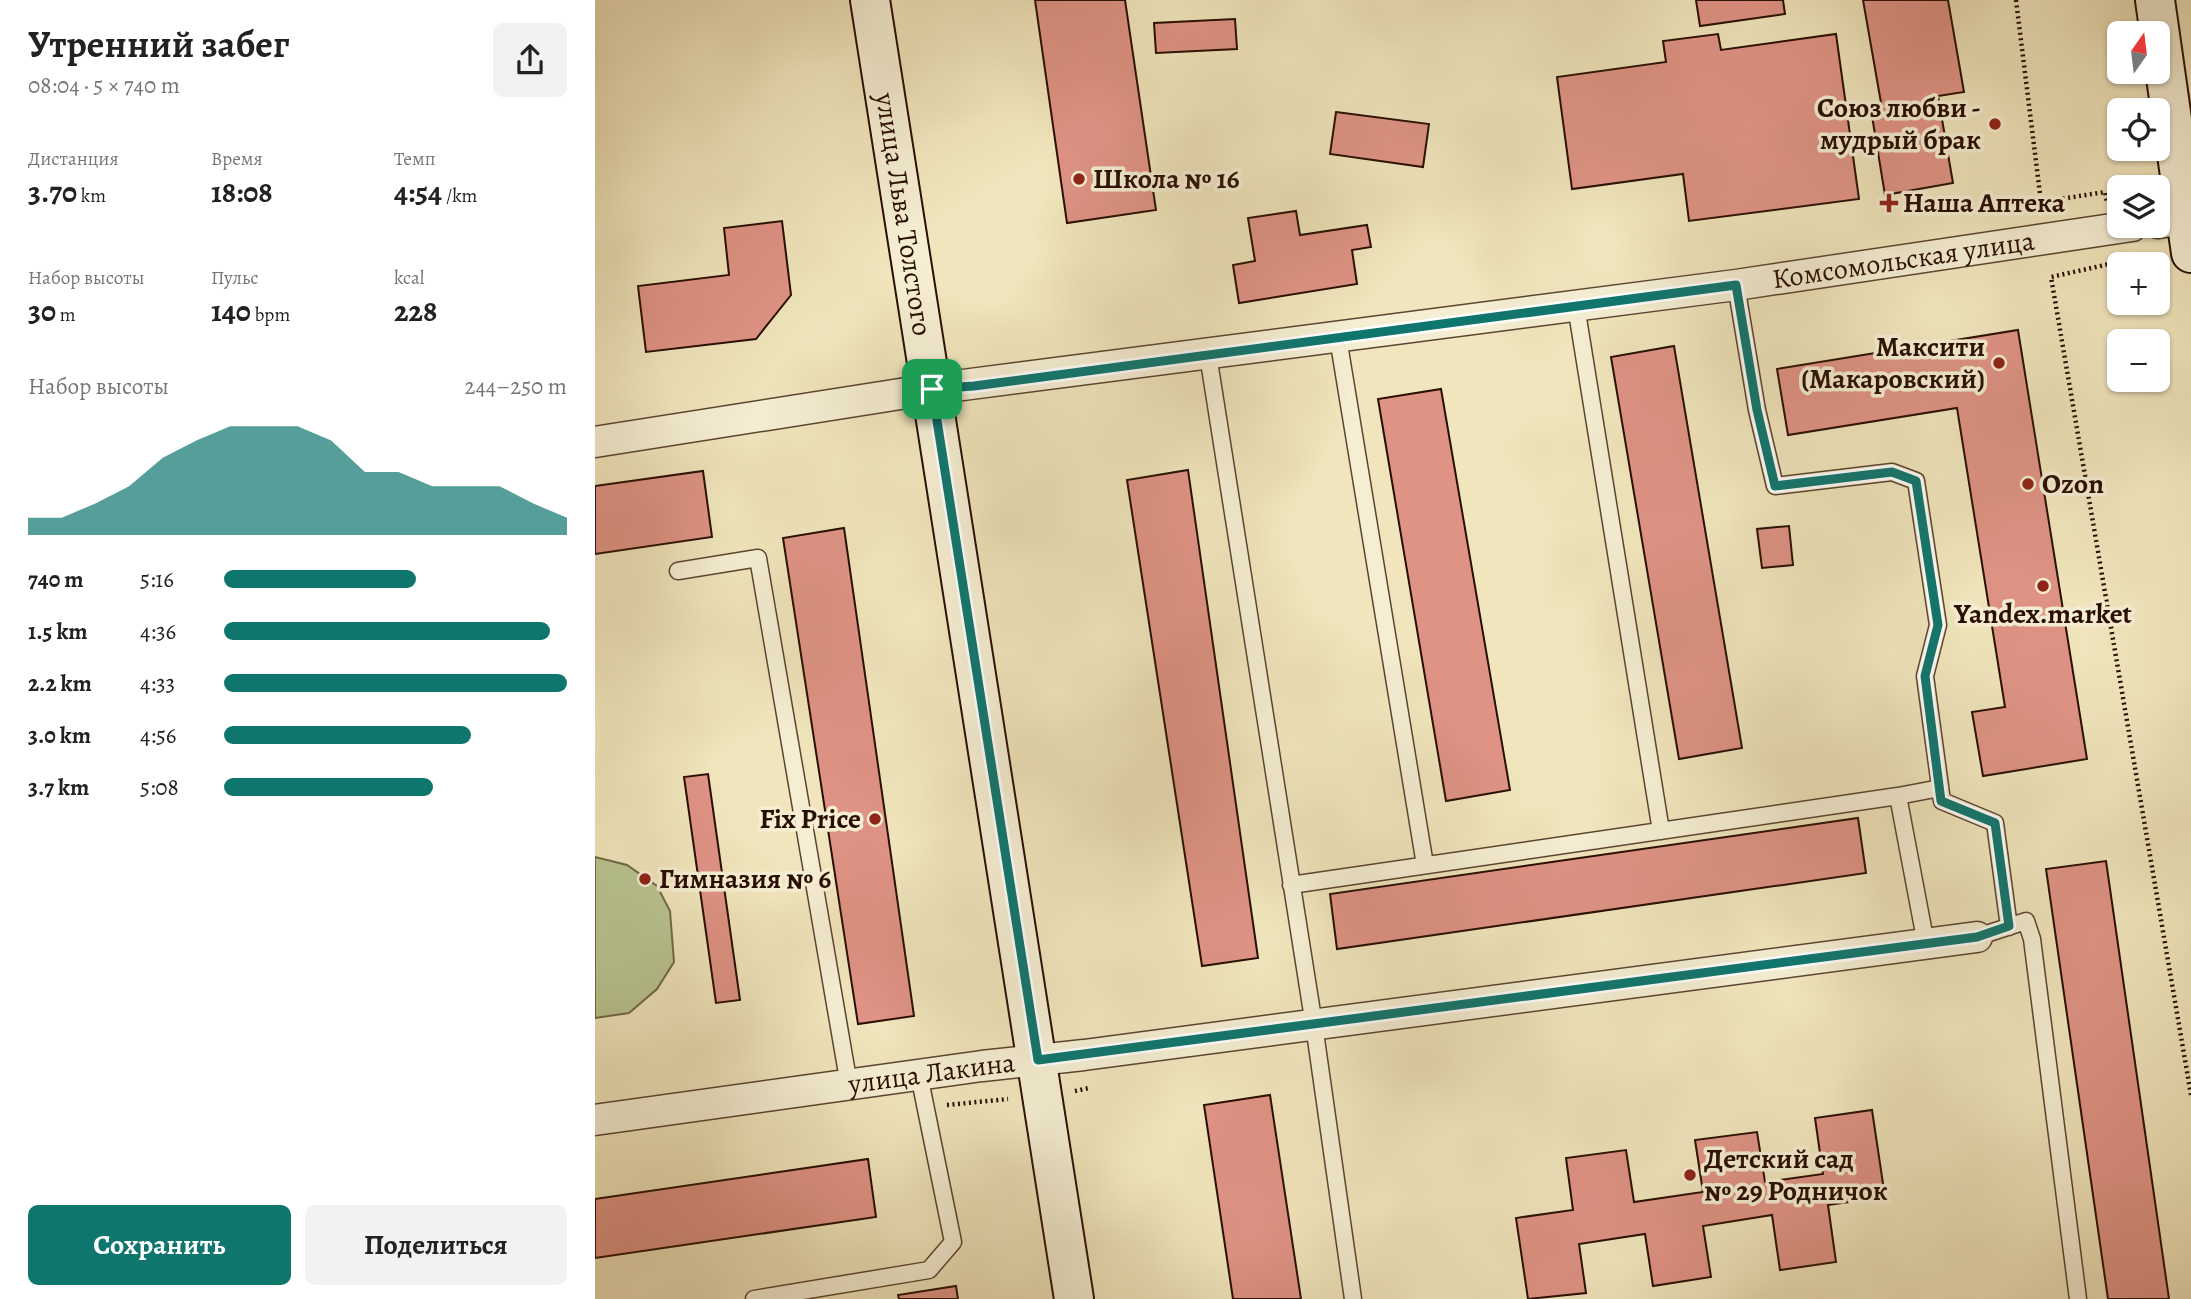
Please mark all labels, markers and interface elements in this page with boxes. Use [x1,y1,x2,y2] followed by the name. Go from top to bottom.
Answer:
[28,18,289,70] text: Утренний забег
[2107,21,2170,84] north arrow
[2107,21,2170,392] map controls
[493,23,567,97] button: share
[28,70,180,101] text: 08:04 · 5 × 740 m
[866,89,941,339] street label: улица Льва Толстого
[1817,89,1981,159] place label: Союз любви - мудрый брак
[2107,98,2170,161] button: locate
[1987,116,2003,132] marker: Союз любви - мудрый брак
[28,146,119,172] text: Дистанция
[211,146,263,172] text: Время
[394,146,435,172] text: Темп
[1093,160,1240,198] place label: Школа № 16
[1071,171,1087,187] marker: Школа № 16
[28,172,77,212] text: 3.70
[211,172,273,212] text: 18:08
[394,172,442,212] text: 4:54
[2107,175,2170,238] button: layers
[77,183,106,209] text: km
[442,183,477,209] text: /km
[1903,184,2066,222] place label: Наша Аптека
[1881,195,1897,211] marker: Наша Аптека
[1770,222,2037,298] street label: Комсомольская улица
[2107,252,2170,315] button: +
[28,265,144,291] text: Набор высоты
[211,265,259,291] text: Пульс
[394,265,424,291] text: kcal
[28,291,56,331] text: 30
[211,291,251,331] text: 140
[394,291,437,331] text: 228
[56,302,76,328] text: m
[251,302,290,328] text: bpm
[1801,328,1985,398] place label: Максити (Макаровский)
[2107,329,2170,392] button: −
[1991,355,2007,371] marker: Максити (Макаровский)
[902,359,962,419] pin
[913,370,951,408] icon: arrive
[28,371,169,402] text: Набор высоты
[464,371,567,402] text: 244–250 m
[2042,465,2104,503] place label: Ozon
[2020,476,2036,492] marker: Ozon
[28,564,83,595] text: 740 m
[140,564,174,595] text: 5:16
[2035,578,2051,594] marker: Yandex.market
[1953,595,2132,633] place label: Yandex.market
[28,616,88,647] text: 1.5 km
[140,616,176,647] text: 4:36
[28,668,92,699] text: 2.2 km
[140,668,175,699] text: 4:33
[28,720,91,751] text: 3.0 km
[140,720,176,751] text: 4:56
[28,772,89,803] text: 3.7 km
[140,772,179,803] text: 5:08
[759,800,861,838] place label: Fix Price
[867,811,883,827] marker: Fix Price
[659,860,831,898] place label: Гимназия № 6
[637,871,653,887] marker: Гимназия № 6
[845,1044,1017,1104] street label: улица Лакина
[1704,1140,1888,1210] place label: Детский сад № 29 Родничок
[1682,1167,1698,1183] marker: Детский сад № 29 Родничок
[28,1205,291,1285] button: Сохранить
[305,1205,567,1285] button: Поделиться

